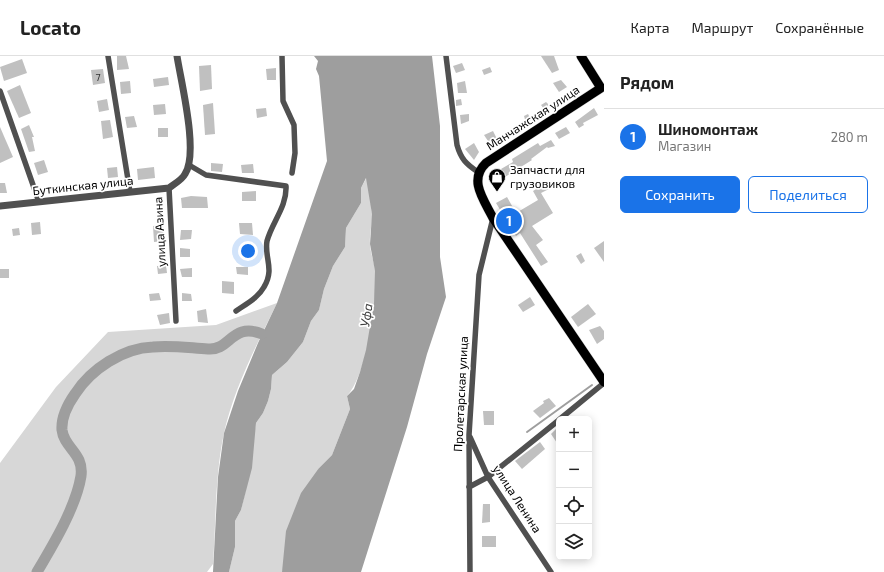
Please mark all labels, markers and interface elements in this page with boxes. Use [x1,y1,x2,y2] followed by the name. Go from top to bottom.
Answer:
[20,16,81,39] text: Locato
[631,19,669,36] text: Карта
[691,19,753,36] text: Маршрут
[775,19,864,36] text: Сохранённые
[95,71,101,83] house number: 7
[620,72,674,92] text: Рядом
[483,82,582,153] street label: Манчажская улица
[658,120,758,138] text: Шиномонтаж
[630,129,636,145] text: 1
[831,129,868,145] text: 280 m
[658,138,711,154] text: Магазин
[510,162,585,191] place label: Запчасти для грузовиков
[487,167,507,192] shop icon: Запчасти для грузовиков
[32,173,134,198] street label: Буткинская улица
[620,176,740,213] button: Сохранить
[748,176,868,213] button: Поделиться
[150,197,169,268] street label: улица Азина
[496,206,522,236] pin: 1
[238,241,258,261] your location
[356,302,376,328] water label: Уфа
[450,336,471,452] street label: Пролетарская улица
[556,416,592,560] map controls
[556,416,592,452] button: +
[556,452,592,488] button: −
[490,462,545,536] street label: улица Ленина
[556,488,592,524] button: locate
[556,524,592,560] button: layers

